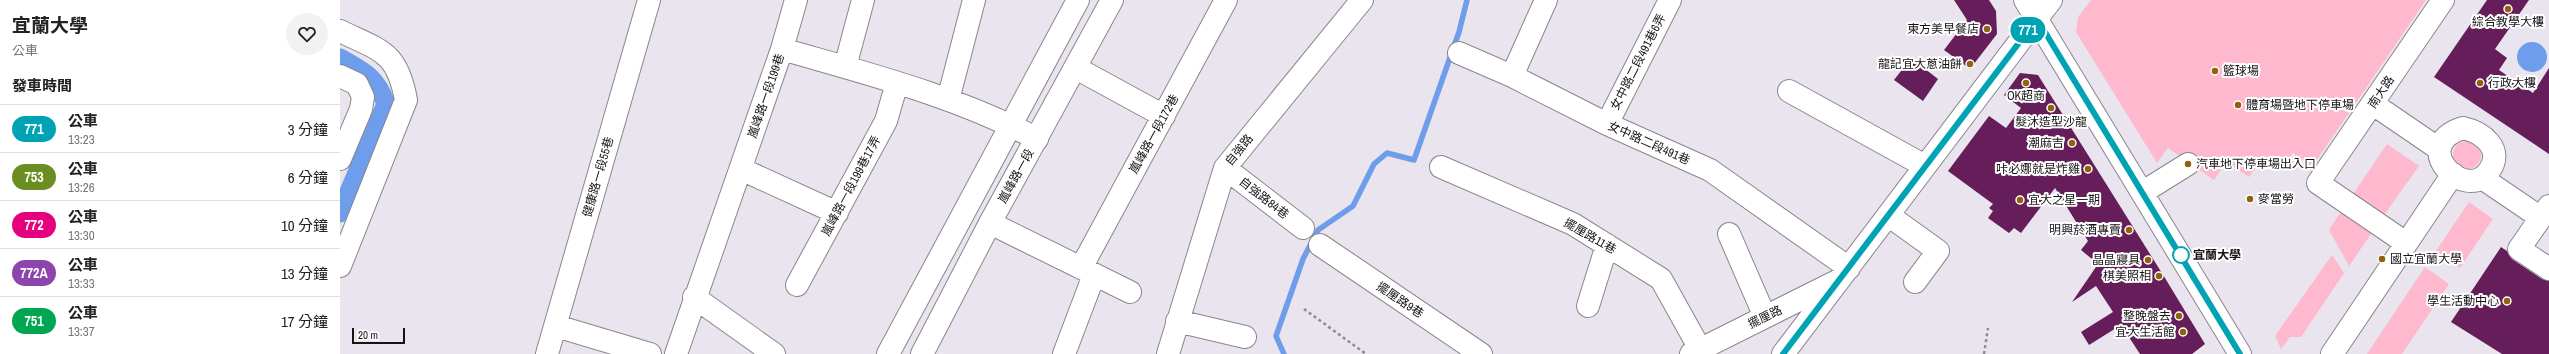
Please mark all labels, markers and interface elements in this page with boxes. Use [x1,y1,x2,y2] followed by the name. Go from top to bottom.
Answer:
[2503,4,2513,14] marker: 綜合教學大樓
[1607,11,1669,113] street label: 女中路二段491巷6弄
[12,12,88,38] text: 宜蘭大學
[286,13,328,55] button: heart
[2472,14,2544,30] place label: 綜合教學大樓
[2005,17,2051,43] line badge: 771
[1907,21,1979,37] place label: 東方美早餐店
[2018,21,2038,39] text: 771
[1982,24,1992,34] marker: 東方美早餐店
[12,42,38,59] text: 公車
[744,52,788,140] street label: 嵐峰路一段199巷
[1878,56,1962,72] place label: 龍記宜大蔥油餅
[1965,59,1975,69] marker: 龍記宜大蔥油餅
[2223,63,2259,79] place label: 籃球場
[2210,66,2220,76] marker: 籃球場
[2364,73,2398,111] street label: 南大路
[12,75,72,96] text: 發車時間
[2488,75,2536,91] place label: 行政大樓
[2021,78,2031,88] marker: OK超商
[2475,78,2485,88] marker: 行政大樓
[2007,88,2045,104] place label: OK超商
[1126,91,1182,177] street label: 嵐峰路一段172巷
[2246,97,2354,113] place label: 體育場暨地下停車場
[2233,100,2243,110] marker: 體育場暨地下停車場
[2046,103,2056,113] marker: 髮沐造型沙龍
[68,110,98,131] text: 公車
[2015,114,2087,130] place label: 髮沐造型沙龍
[1605,118,1693,168] street label: 女中路二段491巷
[288,119,328,140] text: 3 分鐘
[24,120,44,138] text: 771
[68,131,95,148] text: 13:23
[1221,131,1257,169] street label: 自強路
[818,133,884,239] street label: 嵐峰路一段199巷17弄
[579,135,617,219] street label: 健康路一段55巷
[2028,135,2064,151] place label: 潮麻吉
[2067,138,2077,148] marker: 潮麻吉
[994,146,1038,206] street label: 嵐峰路一段
[2196,156,2316,172] place label: 汽車地下停車場出入口
[68,158,98,179] text: 公車
[2183,159,2193,169] marker: 汽車地下停車場出入口
[1996,161,2080,177] place label: 咔必娜就是炸雞
[2083,164,2093,174] marker: 咔必娜就是炸雞
[288,167,328,188] text: 6 分鐘
[24,168,44,186] text: 753
[1236,174,1292,222] street label: 自強路84巷
[68,179,95,196] text: 13:26
[2258,191,2294,207] place label: 麥當勞
[2028,192,2100,208] place label: 宜大之星一期
[2245,194,2255,204] marker: 麥當勞
[2015,195,2025,205] marker: 宜大之星一期
[68,206,98,227] text: 公車
[281,215,328,236] text: 10 分鐘
[1561,215,1619,257] street label: 擺厘路11巷
[24,216,44,234] text: 772
[2049,222,2121,238] place label: 明興菸酒專賣
[2124,225,2134,235] marker: 明興菸酒專賣
[68,227,95,244] text: 13:30
[2172,246,2190,264] marker: 宜蘭大學
[2193,247,2241,263] place label: 宜蘭大學
[2390,251,2462,267] place label: 國立宜蘭大學
[2092,252,2140,268] place label: 晶晶寢具
[68,254,98,275] text: 公車
[2377,254,2387,264] marker: 國立宜蘭大學
[2143,255,2153,265] marker: 晶晶寢具
[281,263,328,284] text: 13 分鐘
[20,264,48,282] text: 772A
[2103,268,2151,284] place label: 棋美照相
[2154,271,2164,281] marker: 棋美照相
[68,275,95,292] text: 13:33
[1373,278,1427,322] street label: 擺厘路9巷
[2427,293,2499,309] place label: 學生活動中心
[2502,296,2512,306] marker: 學生活動中心
[68,302,98,323] text: 公車
[1745,302,1785,332] street label: 擺厘路
[2123,308,2171,324] place label: 整晚盤去
[281,311,328,332] text: 17 分鐘
[2174,311,2184,321] marker: 整晚盤去
[24,312,44,330] text: 751
[68,323,95,340] text: 13:37
[2115,324,2175,340] place label: 宜大生活館
[352,326,405,345] scale bar
[2178,327,2188,337] marker: 宜大生活館
[358,328,378,342] text: 20 m

